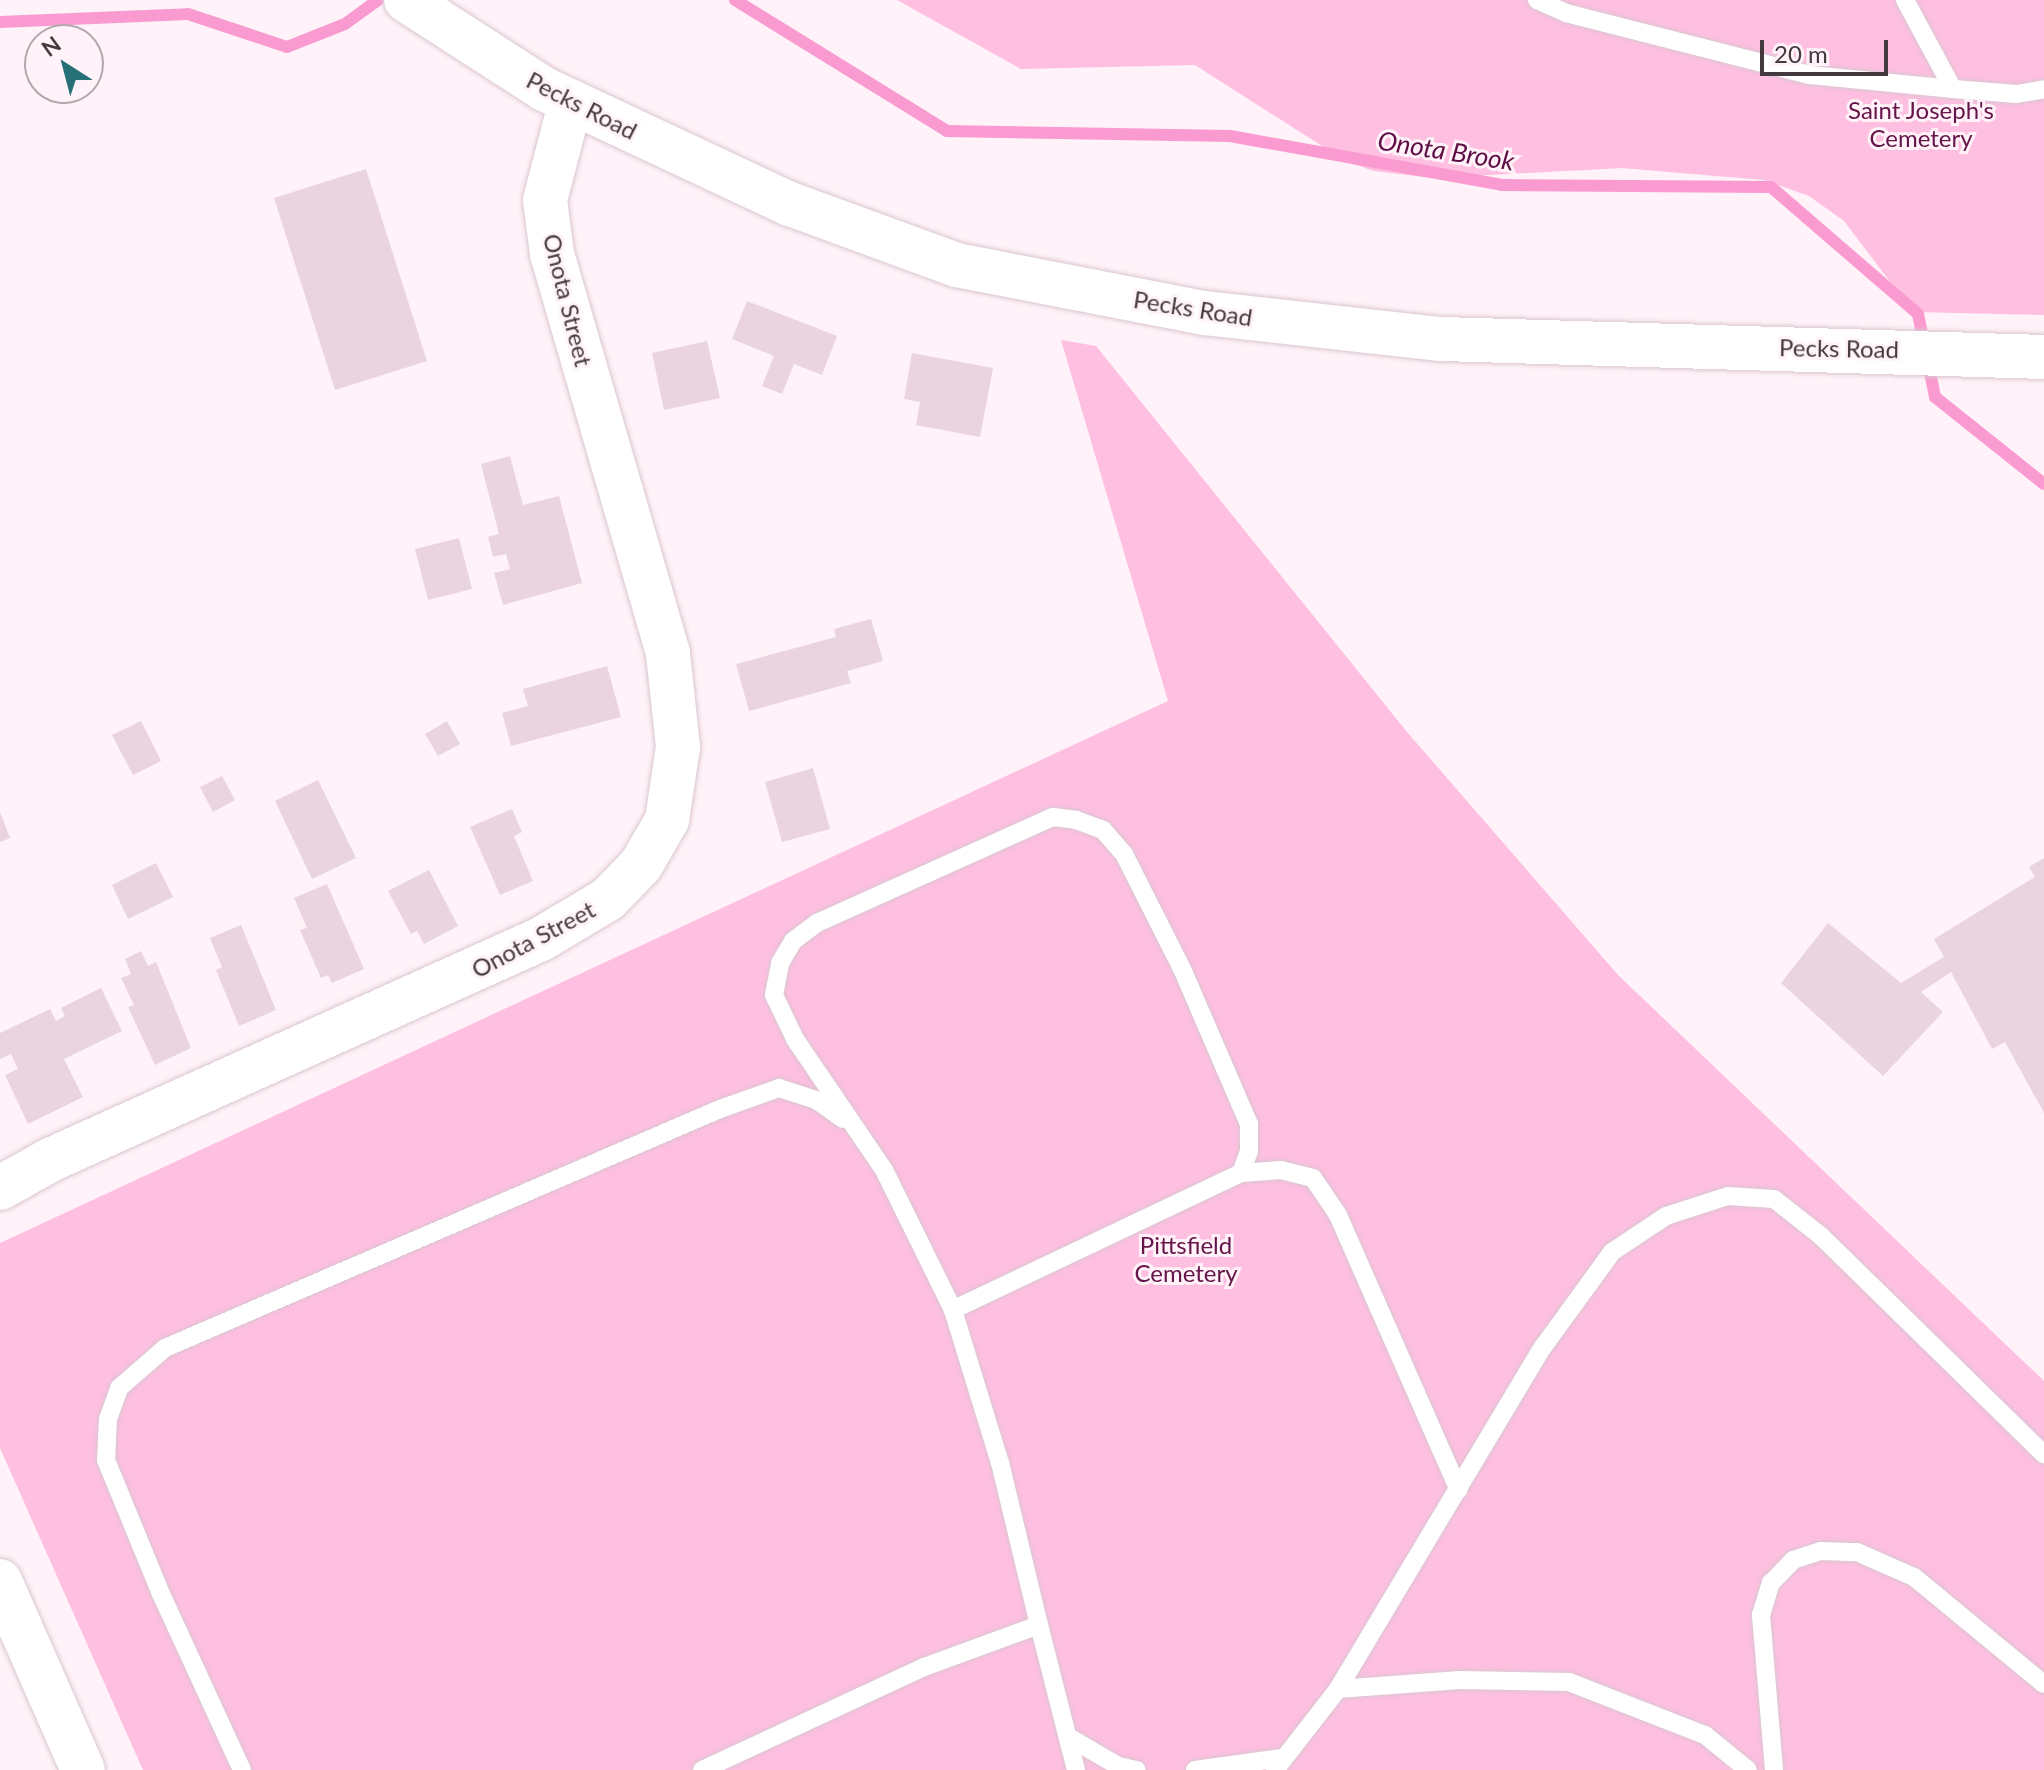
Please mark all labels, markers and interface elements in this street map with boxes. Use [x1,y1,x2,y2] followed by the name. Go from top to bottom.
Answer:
[24,24,104,104] north arrow
[1764,24,1892,74] scale bar
[36,30,66,62] text: N
[1774,39,1828,68] text: 20 m
[522,65,642,145] street label: Pecks Road
[1848,96,1994,152] park label: Saint Joseph's Cemetery
[1376,125,1516,177] water label: Onota Brook
[538,231,598,369] street label: Onota Street
[1132,284,1254,332] street label: Pecks Road
[1779,333,1899,363] street label: Pecks Road
[466,894,600,984] street label: Onota Street
[1134,1231,1238,1287] park label: Pittsfield Cemetery

